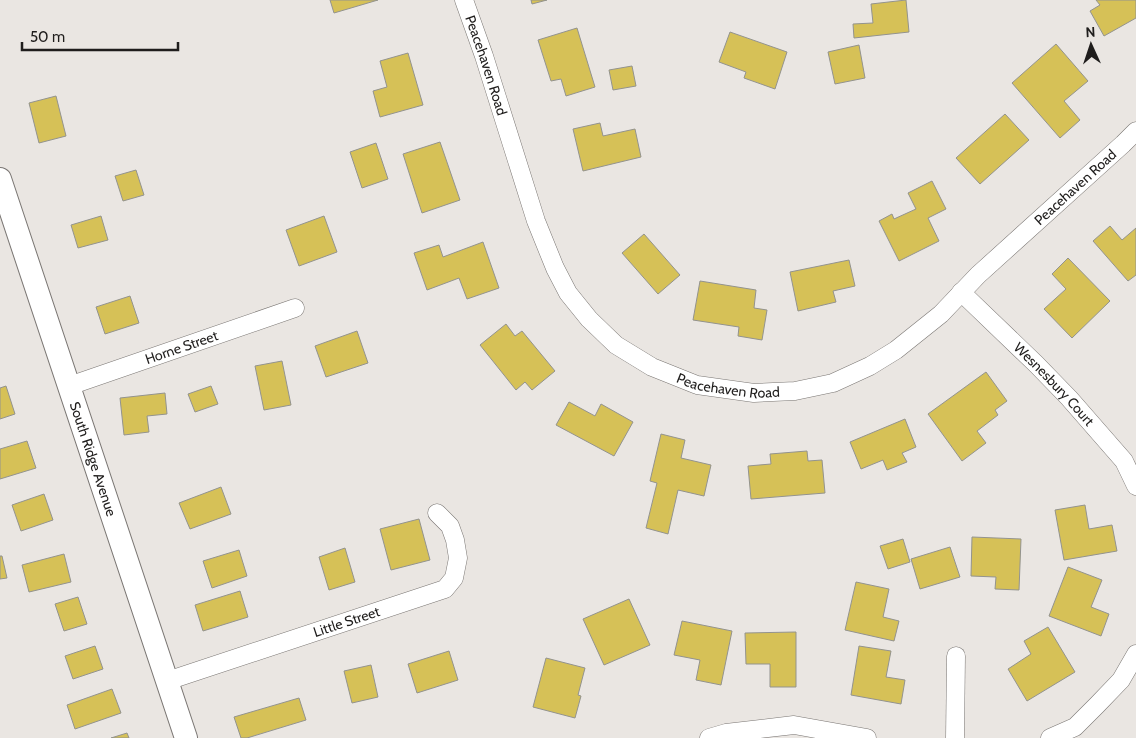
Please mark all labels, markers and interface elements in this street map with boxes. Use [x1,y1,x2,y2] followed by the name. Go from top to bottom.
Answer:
[461,13,511,118] street label: Peacehaven Road
[22,20,179,52] scale bar
[1066,20,1116,70] north arrow
[1085,23,1096,41] text: N
[30,28,65,46] text: 50 m
[1030,145,1120,229] street label: Peacehaven Road
[143,326,221,368] street label: Horne Street
[1010,339,1098,430] street label: Wesnesbury Court
[674,369,780,403] street label: Peacehaven Road
[66,399,121,518] street label: South Ridge Avenue
[311,602,382,641] street label: Little Street

